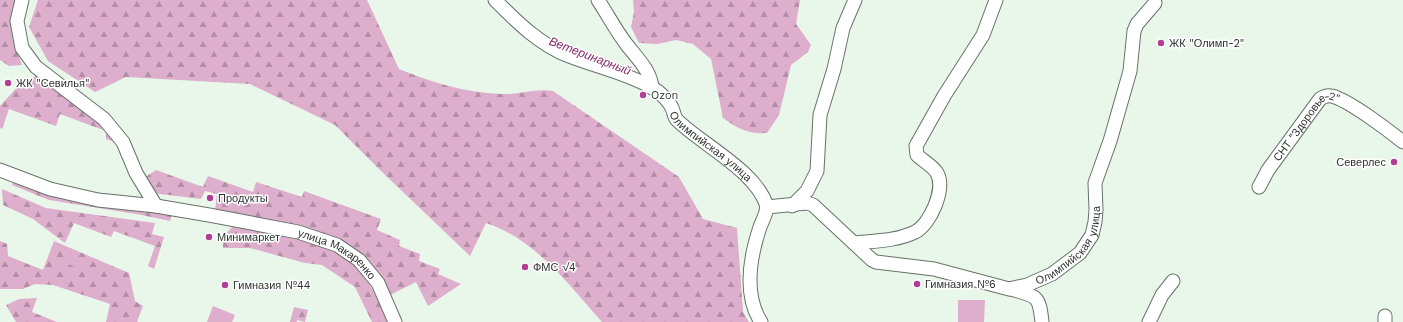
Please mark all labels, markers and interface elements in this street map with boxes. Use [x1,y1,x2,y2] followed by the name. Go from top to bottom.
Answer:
[547,34,633,78] water label: Ветеринарный
[1169,37,1244,50] place label: ЖК "Олимп-2"
[1156,38,1166,48] marker: ЖК "Олимп-2"
[16,77,89,90] place label: ЖК "Севилья"
[3,78,13,88] marker: ЖК "Севилья"
[651,89,678,102] place label: Ozon
[1271,89,1342,164] street label: СНТ "Здоровье-2"
[638,90,648,100] marker: Ozon
[667,110,755,185] street label: Олимпийская улица
[1336,156,1386,169] place label: Северлес
[1389,157,1399,167] marker: Северлес
[218,192,268,205] place label: Продукты
[205,193,215,203] marker: Продукты
[1033,205,1103,288] street label: Олимпийская улица
[296,226,378,282] street label: улица Макаренко
[217,231,280,244] place label: Минимаркет
[204,232,214,242] marker: Минимаркет
[533,261,576,274] place label: ФМС √4
[520,262,530,272] marker: ФМС √4
[925,278,996,291] place label: Гимназия №6
[233,279,311,292] place label: Гимназия №44
[912,279,922,289] marker: Гимназия №6
[220,280,230,290] marker: Гимназия №44

